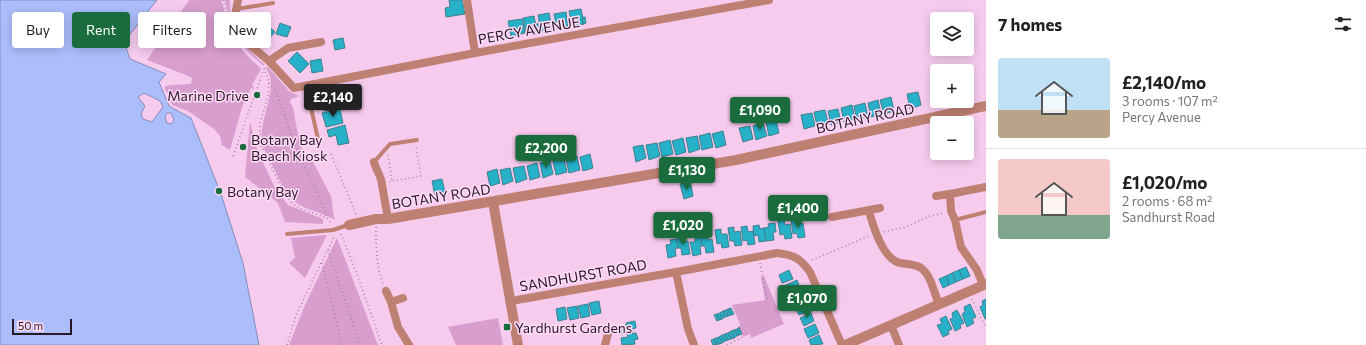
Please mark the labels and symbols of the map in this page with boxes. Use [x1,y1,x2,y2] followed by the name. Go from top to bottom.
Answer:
[477,13,581,47] street label: PERCY AVENUE
[300,84,366,118] pin: £2,140
[167,87,249,104] place label: Marine Drive
[252,90,262,100] marker: Marine Drive
[727,97,793,131] pin: £1,090
[814,99,916,137] street label: BOTANY ROAD
[251,131,328,164] place label: Botany Bay Beach Kiosk
[513,135,579,169] pin: £2,200
[238,142,248,152] marker: Botany Bay Beach Kiosk
[654,157,720,191] pin: £1,130
[390,180,492,212] street label: BOTANY ROAD
[227,183,299,200] place label: Botany Bay
[214,186,224,196] marker: Botany Bay
[765,195,831,229] pin: £1,400
[650,212,716,246] pin: £1,020
[518,255,648,295] street label: SANDHURST ROAD
[774,285,840,319] pin: £1,070
[12,317,72,336] scale bar
[515,319,632,336] place label: Yardhurst Gardens
[502,322,512,332] marker: Yardhurst Gardens

